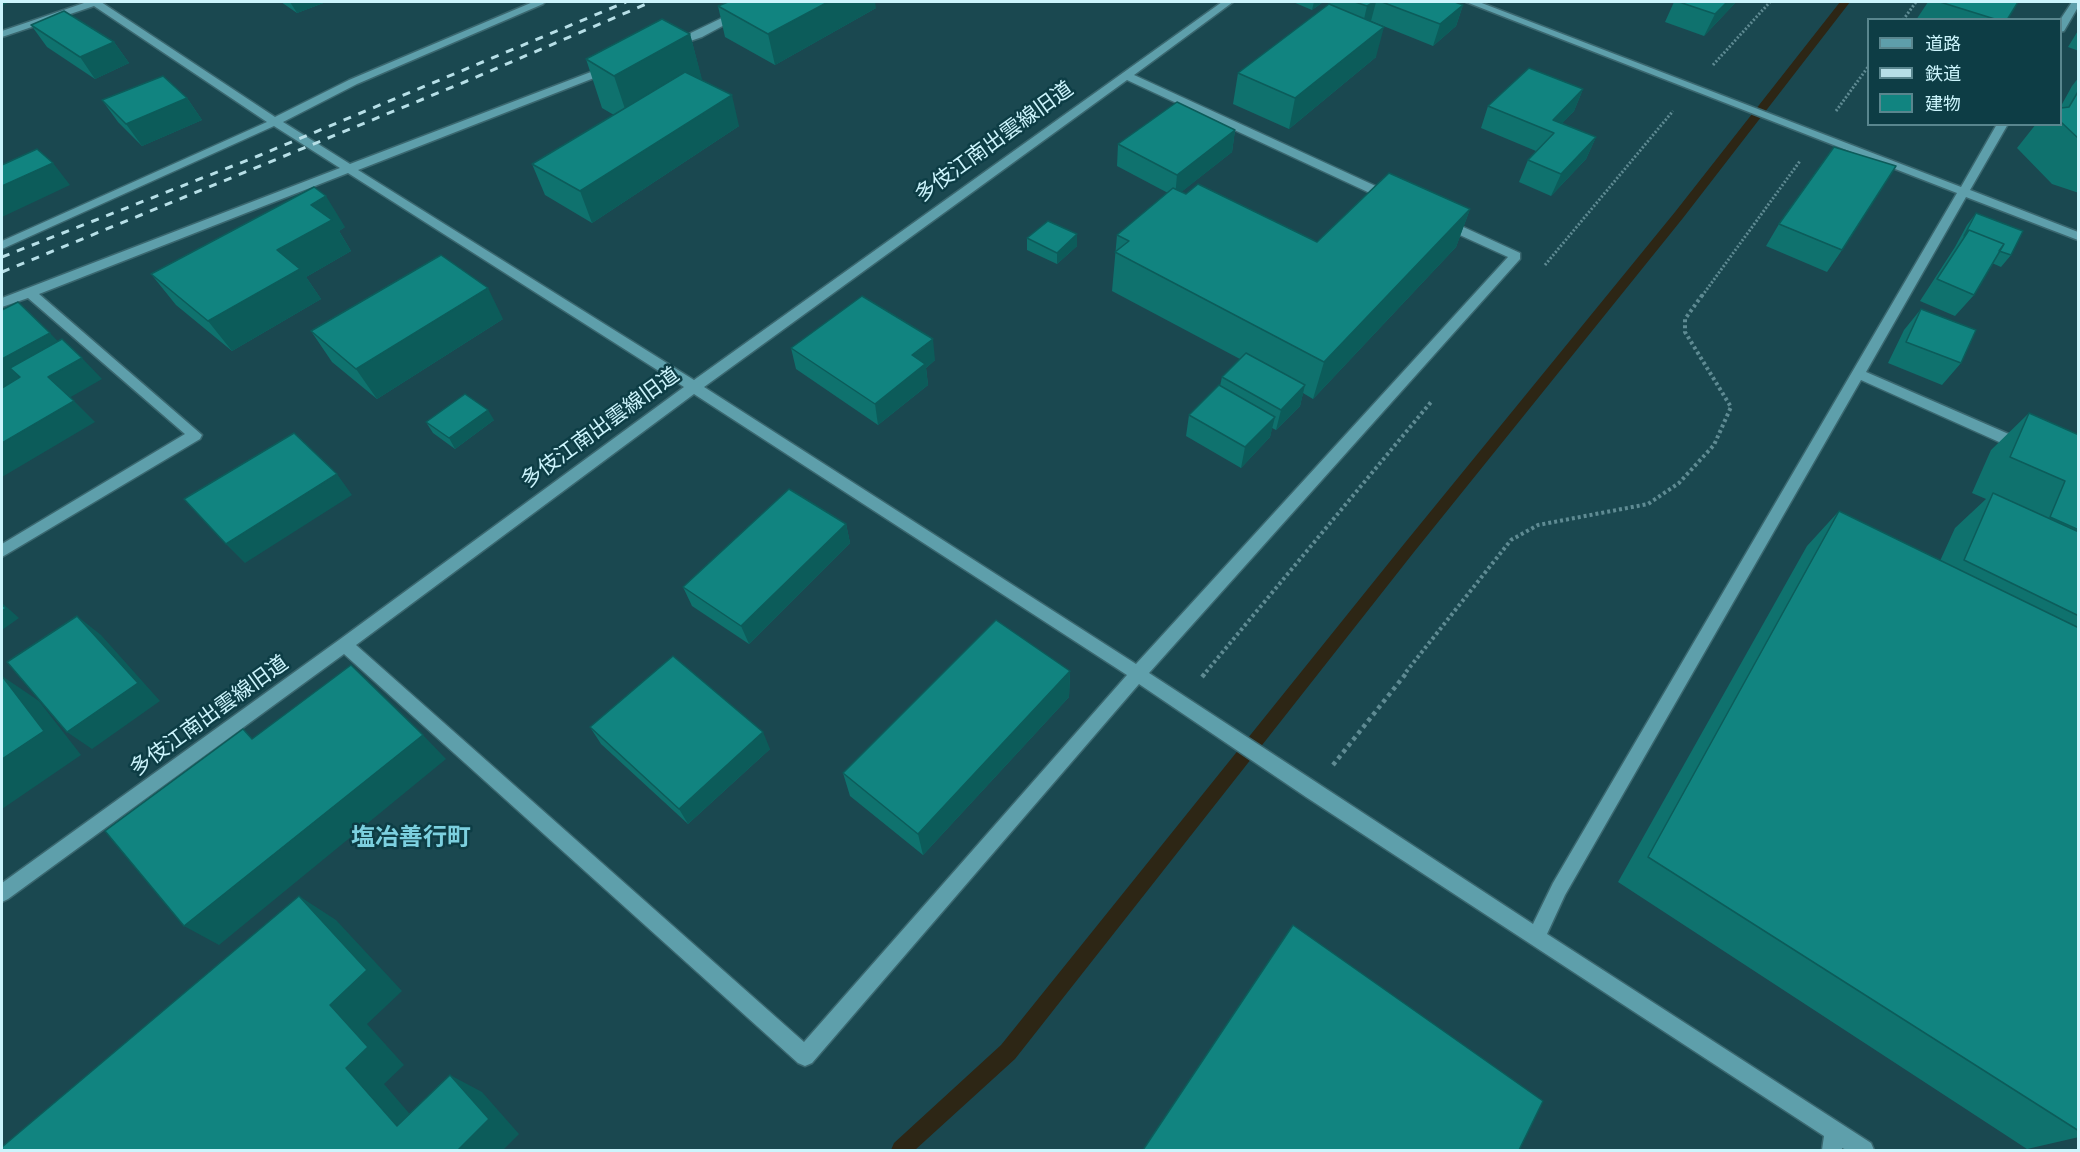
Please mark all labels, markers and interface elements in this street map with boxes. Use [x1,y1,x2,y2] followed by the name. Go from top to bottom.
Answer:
[1867,18,2062,126] legend
[1925,31,1961,57] text: 道路
[1925,61,1961,87] text: 鉄道
[911,77,1079,209] street label: 多伎江南出雲線旧道
[1925,91,1961,117] text: 建物
[517,363,685,495] street label: 多伎江南出雲線旧道
[126,651,294,783] street label: 多伎江南出雲線旧道
[351,825,471,853] district label: 塩冶善行町

